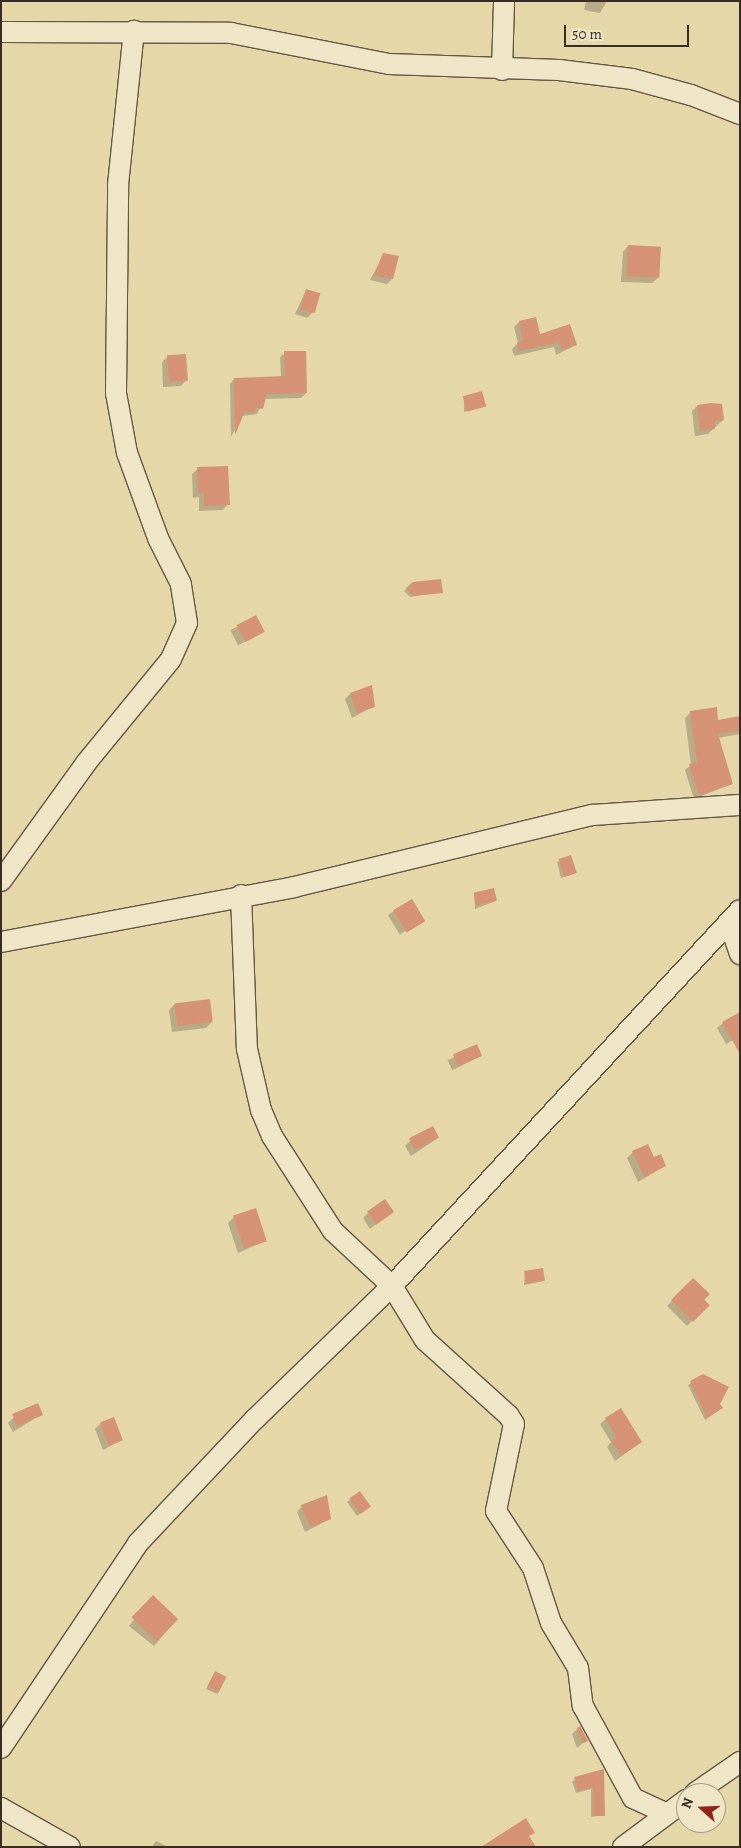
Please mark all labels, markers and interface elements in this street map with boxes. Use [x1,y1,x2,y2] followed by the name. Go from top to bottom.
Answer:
[566,15,691,47] scale bar
[572,24,602,44] text: 50 m
[676,1783,726,1833] north arrow
[677,1795,698,1811] text: N

